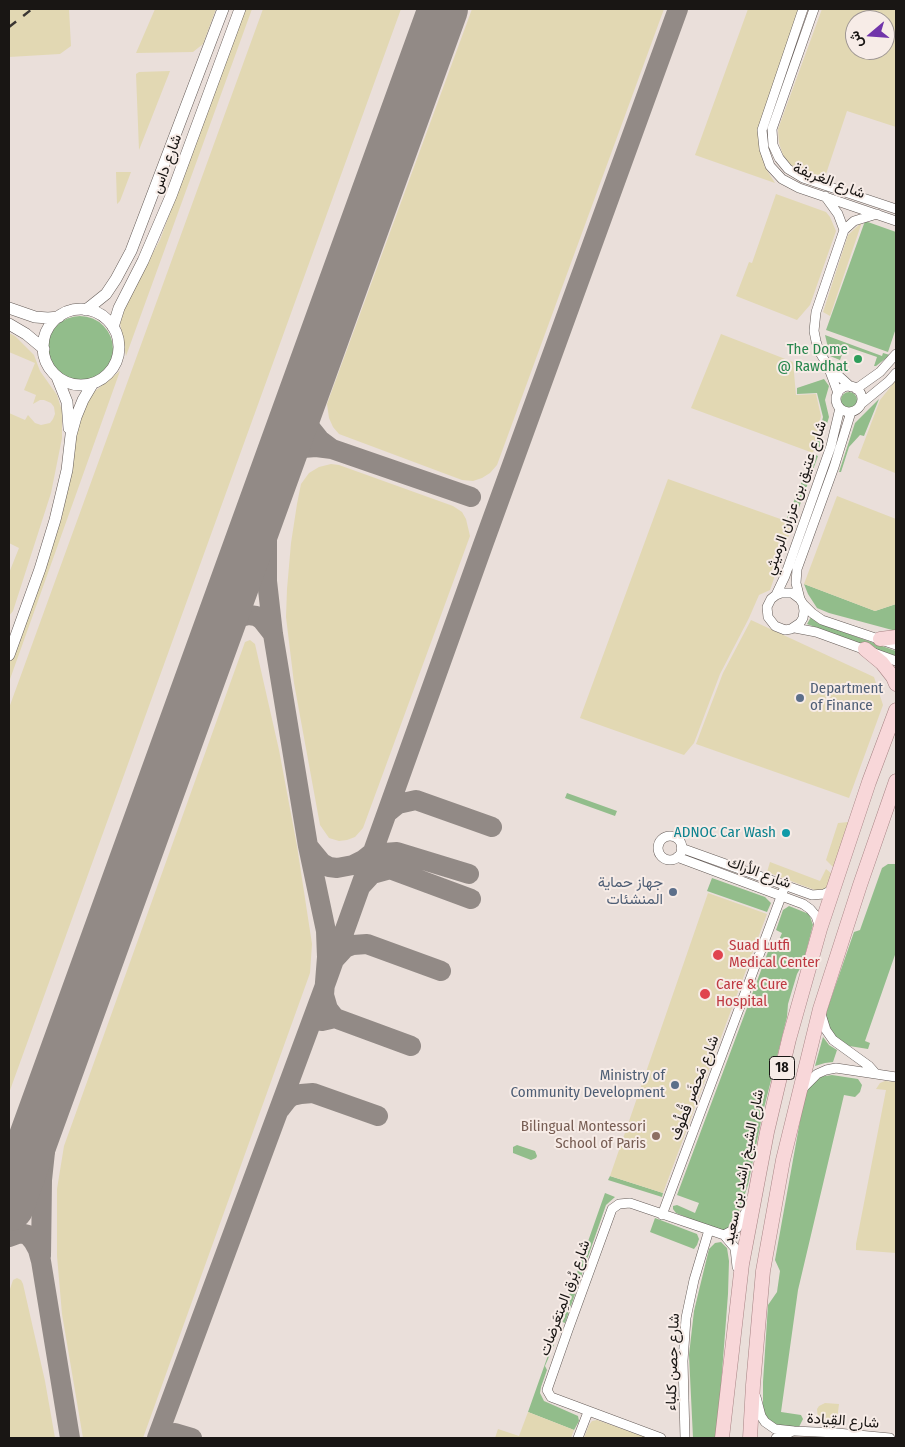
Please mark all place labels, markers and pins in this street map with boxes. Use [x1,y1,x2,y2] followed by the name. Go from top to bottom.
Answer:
[777,341,848,376] place label: The Dome @ Rawdhat
[852,353,864,365] marker: The Dome @ Rawdhat
[810,680,883,715] place label: Department of Finance
[794,692,806,704] marker: Department of Finance
[674,824,776,842] place label: ADNOC Car Wash
[780,827,792,839] marker: ADNOC Car Wash
[598,874,663,909] place label: جهاز حماية المنشئات
[667,886,679,898] marker: جهاز حماية المنشئات
[729,937,820,972] place label: Suad Lutfi Medical Center
[711,948,725,962] marker: Suad Lutfi Medical Center
[716,976,788,1011] place label: Care & Cure Hospital
[698,987,712,1001] marker: Care & Cure Hospital
[511,1067,665,1102] place label: Ministry of Community Development
[669,1079,681,1091] marker: Ministry of Community Development
[521,1118,646,1153] place label: Bilingual Montessori School of Paris
[650,1130,662,1142] marker: Bilingual Montessori School of Paris

